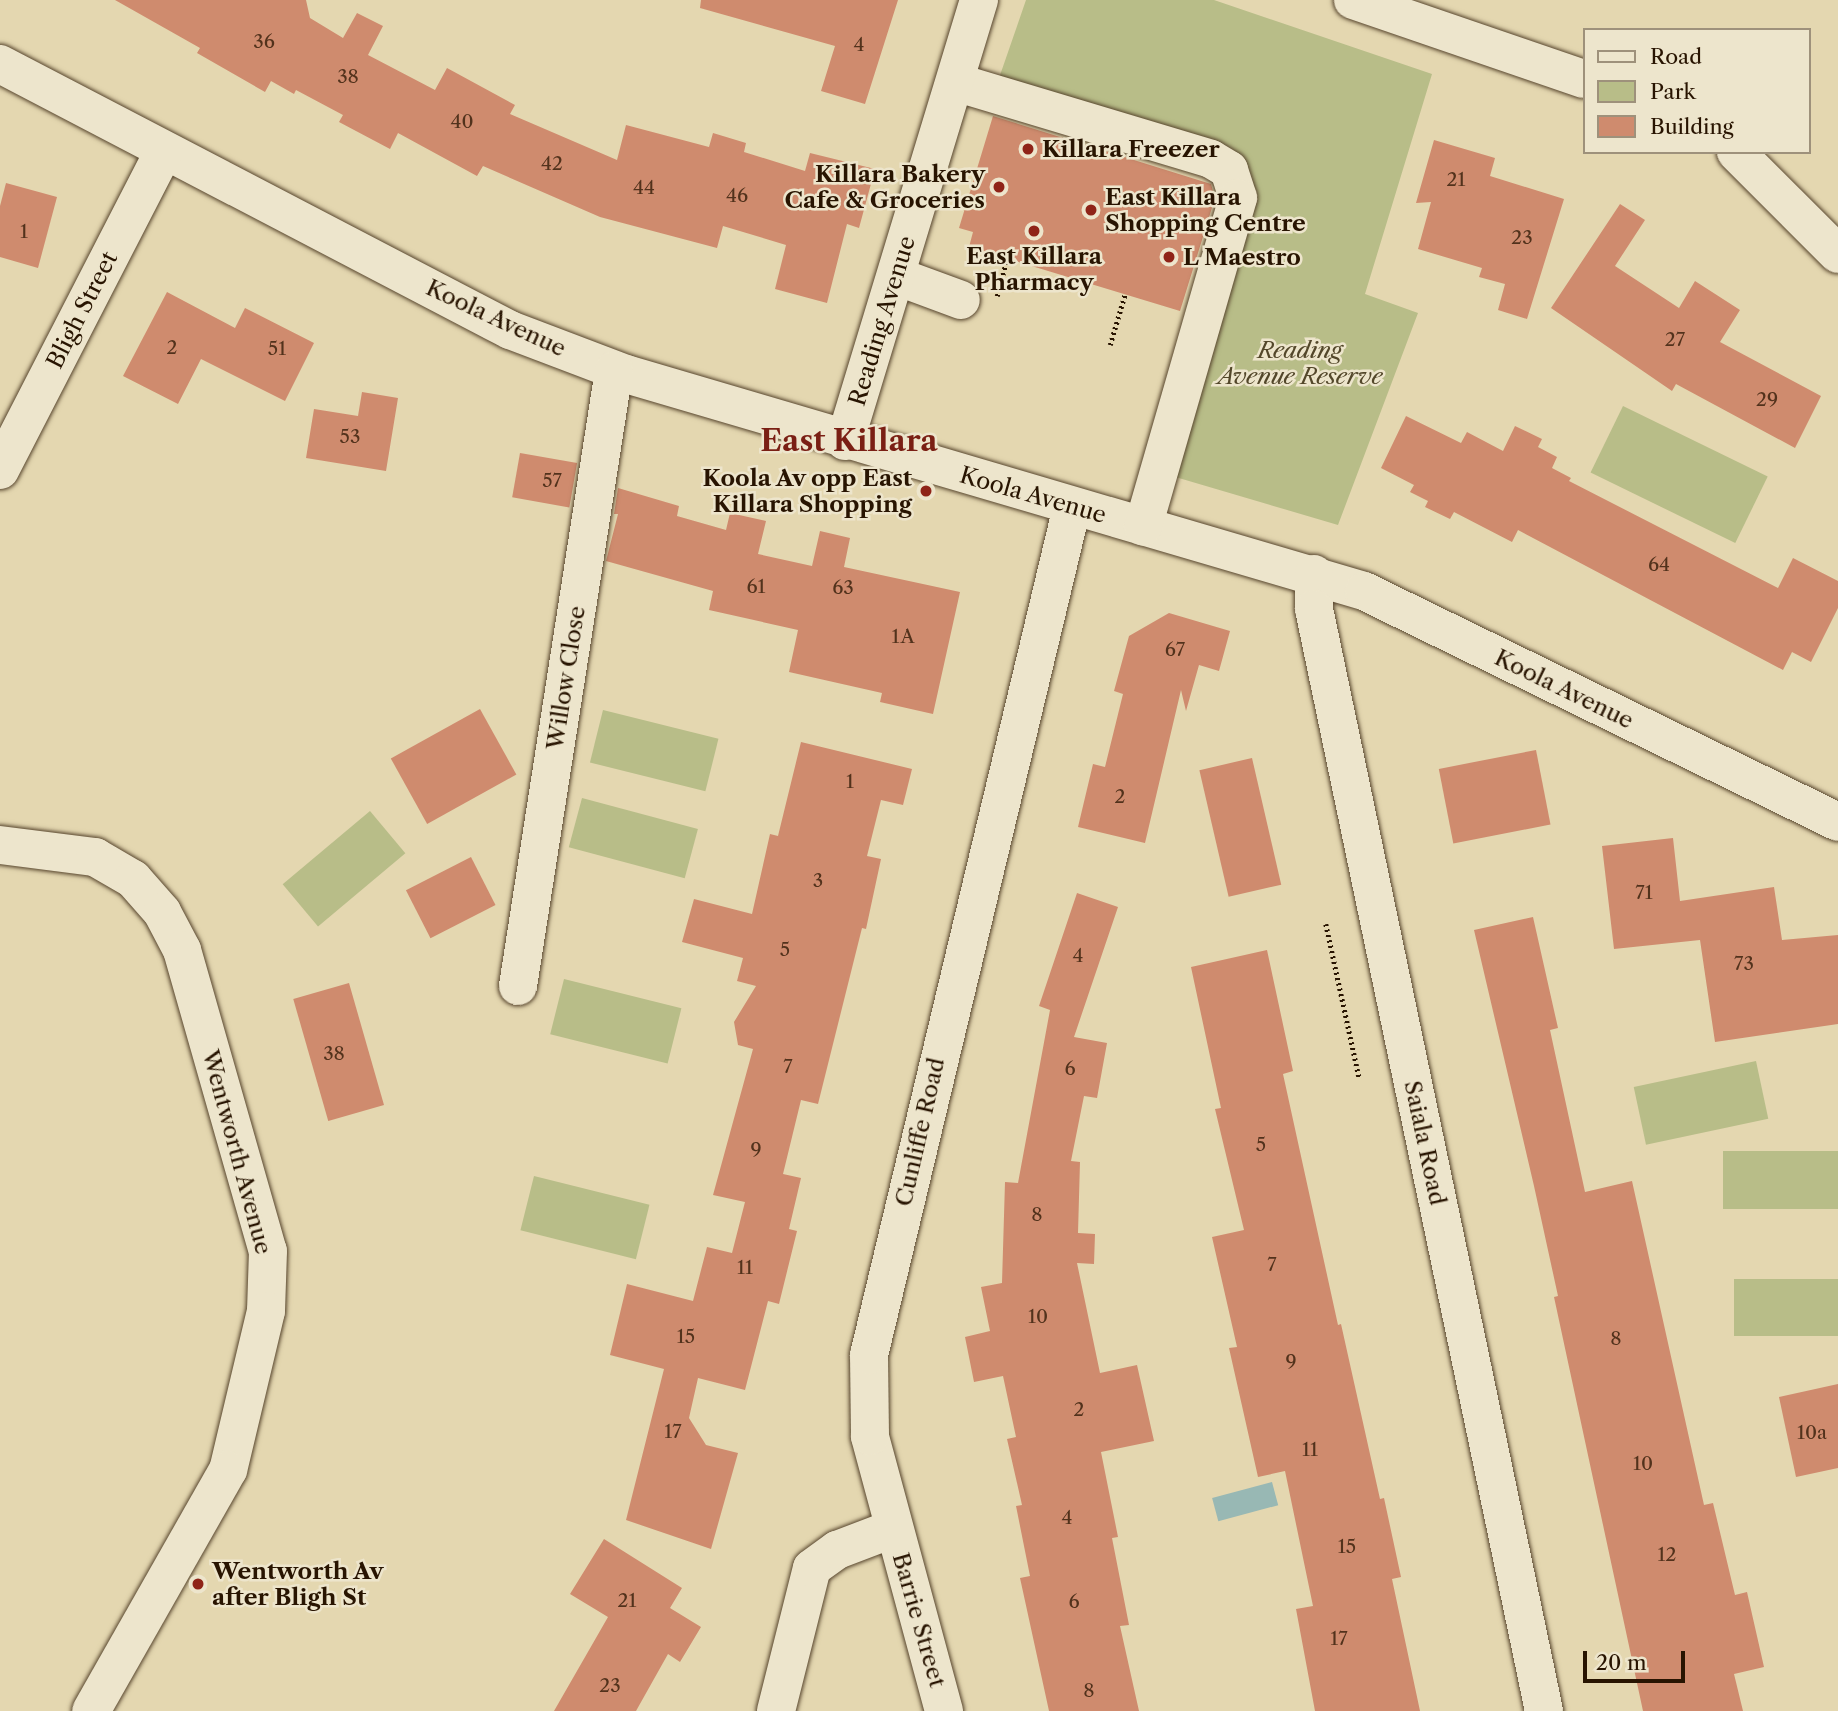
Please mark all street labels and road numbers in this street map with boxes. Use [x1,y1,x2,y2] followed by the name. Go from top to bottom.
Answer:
[843,232,921,410] street label: Reading Avenue
[41,247,123,373] street label: Bligh Street
[421,273,571,363] street label: Koola Avenue
[956,461,1110,529] street label: Koola Avenue
[541,604,591,752] street label: Willow Close
[1490,643,1638,735] street label: Koola Avenue
[196,1046,278,1258] street label: Wentworth Avenue
[890,1055,950,1209] street label: Cunliffe Road
[1398,1078,1452,1208] street label: Saiala Road
[887,1550,951,1690] street label: Barrie Street

